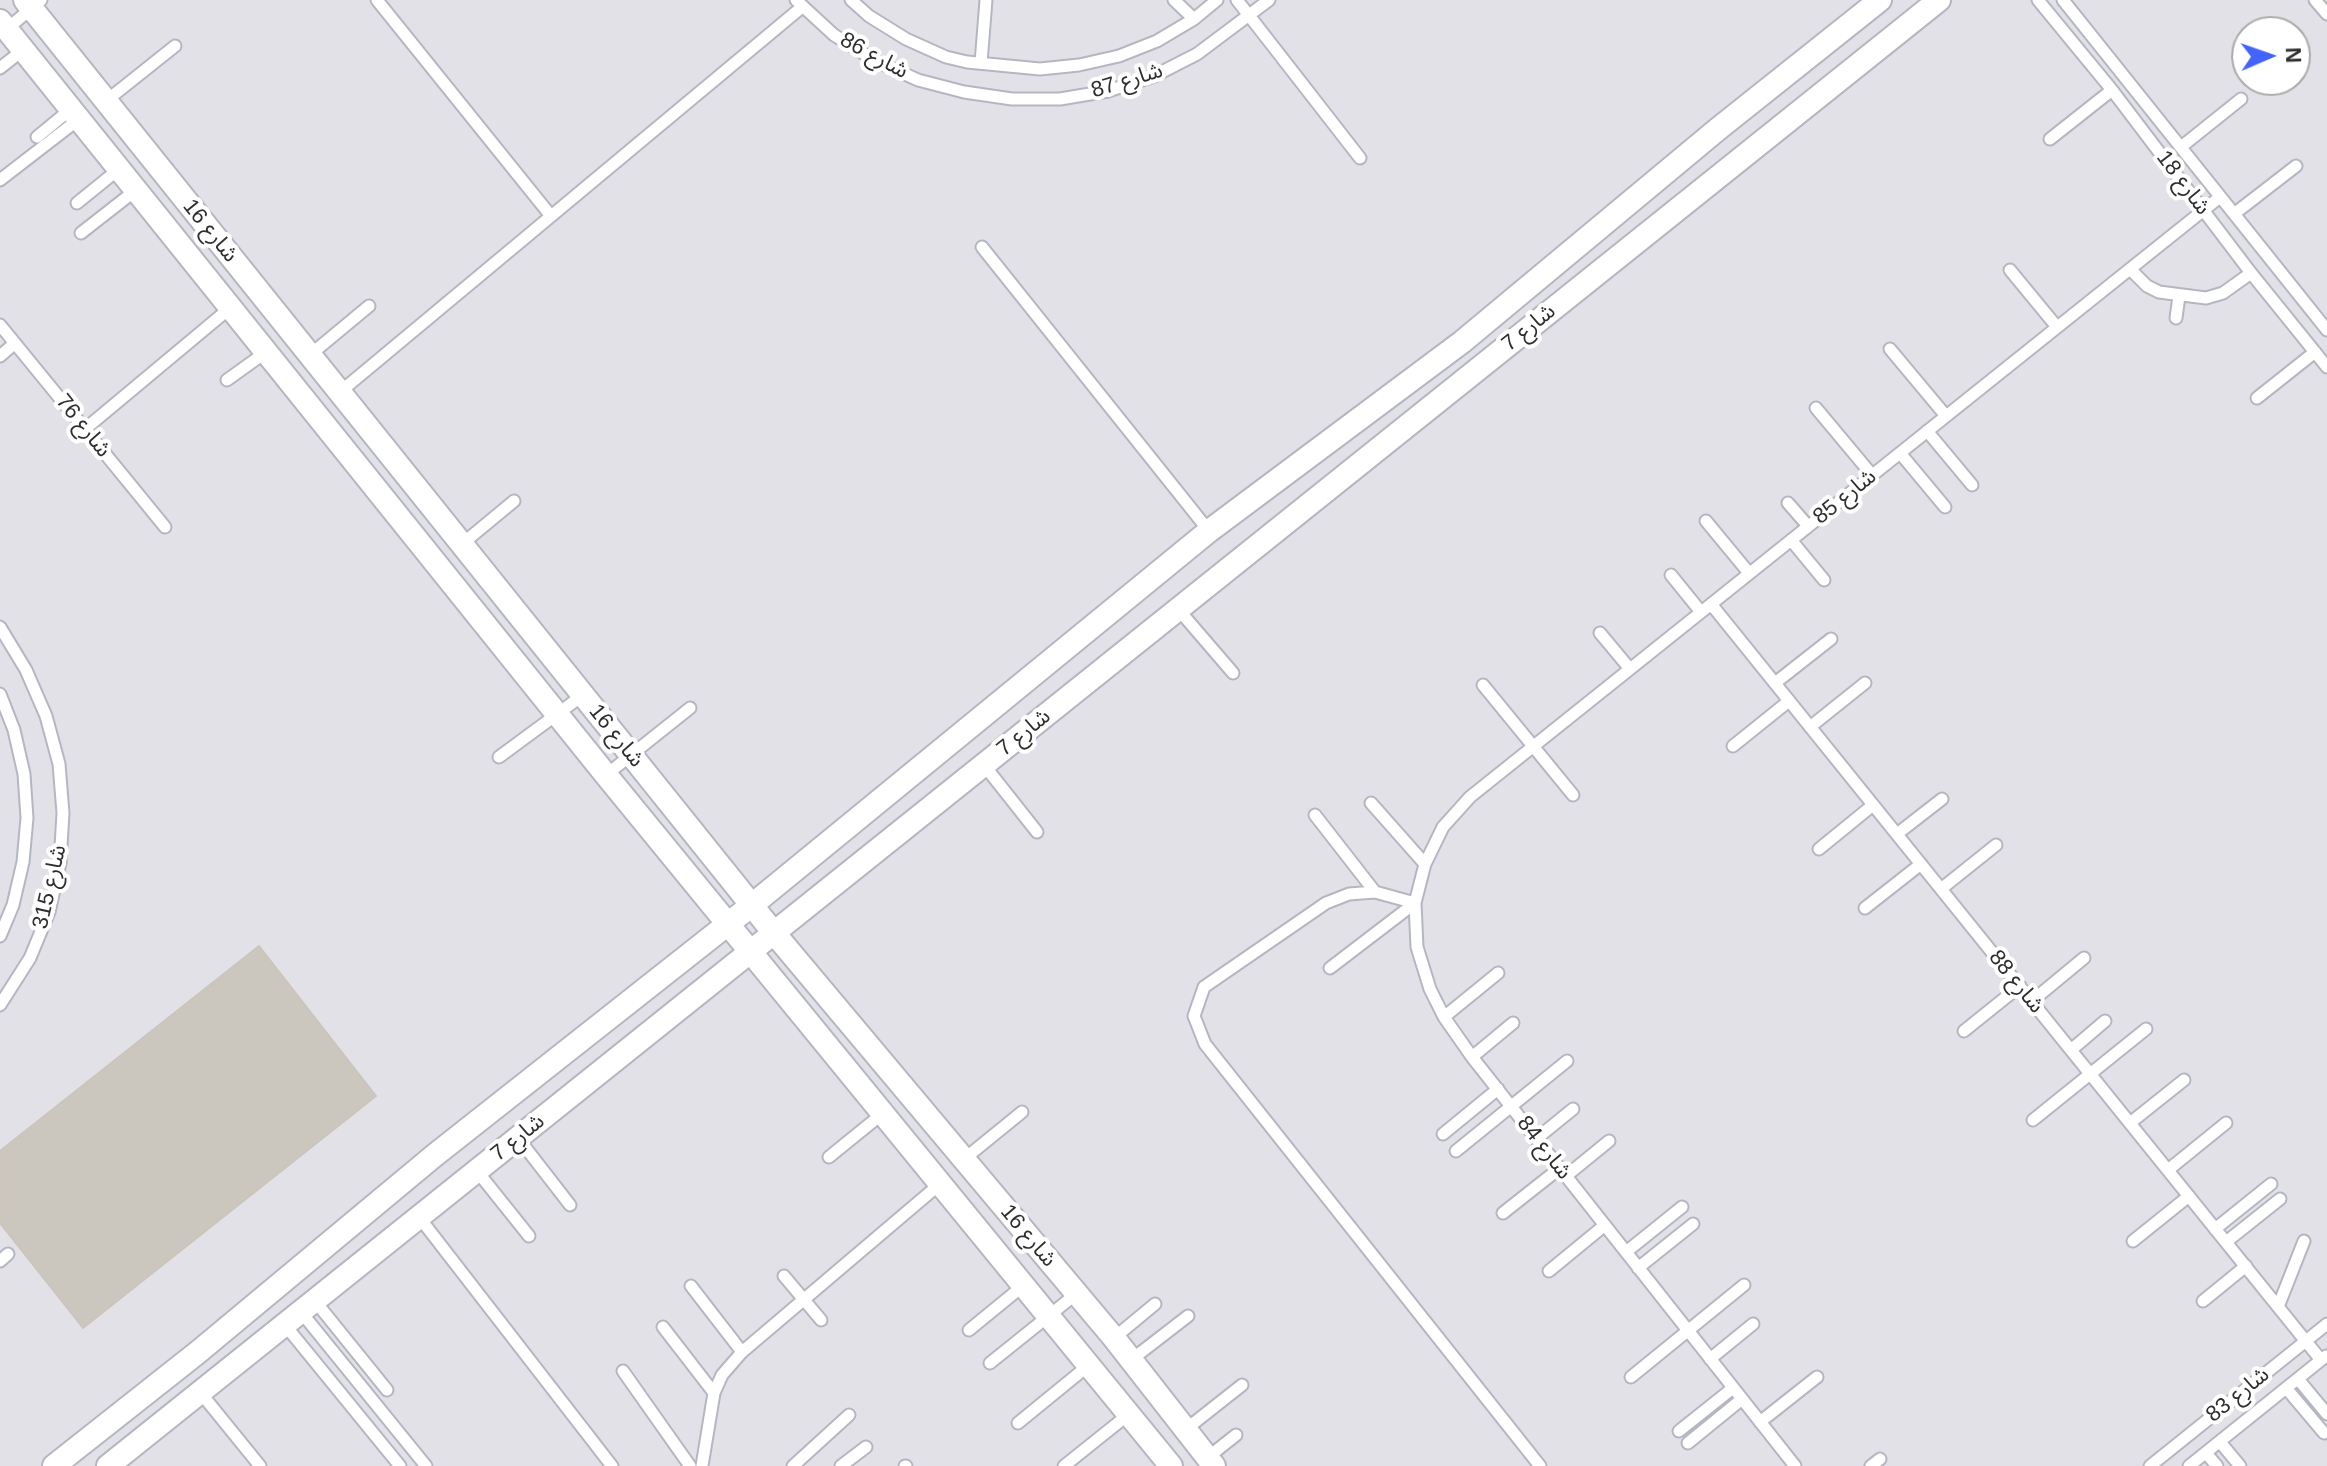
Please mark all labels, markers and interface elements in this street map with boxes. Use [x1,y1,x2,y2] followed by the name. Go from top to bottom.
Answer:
[2231,16,2311,96] north arrow
[835,27,913,85] street label: شارع 86
[2281,47,2306,64] text: N
[1088,58,1166,104] street label: شارع 87
[2150,146,2216,220] street label: شارع 18
[177,194,243,268] street label: شارع 16
[1497,298,1561,358] street label: شارع 7
[50,389,116,463] street label: شارع 76
[1808,464,1882,530] street label: شارع 85
[583,699,649,773] street label: شارع 16
[992,703,1056,763] street label: شارع 7
[27,842,73,932] street label: شارع 315
[1983,945,2049,1019] street label: شارع 88
[486,1108,550,1168] street label: شارع 7
[1511,1111,1577,1185] street label: شارع 84
[994,1199,1062,1273] street label: شارع 16
[2201,1362,2275,1428] street label: شارع 83

